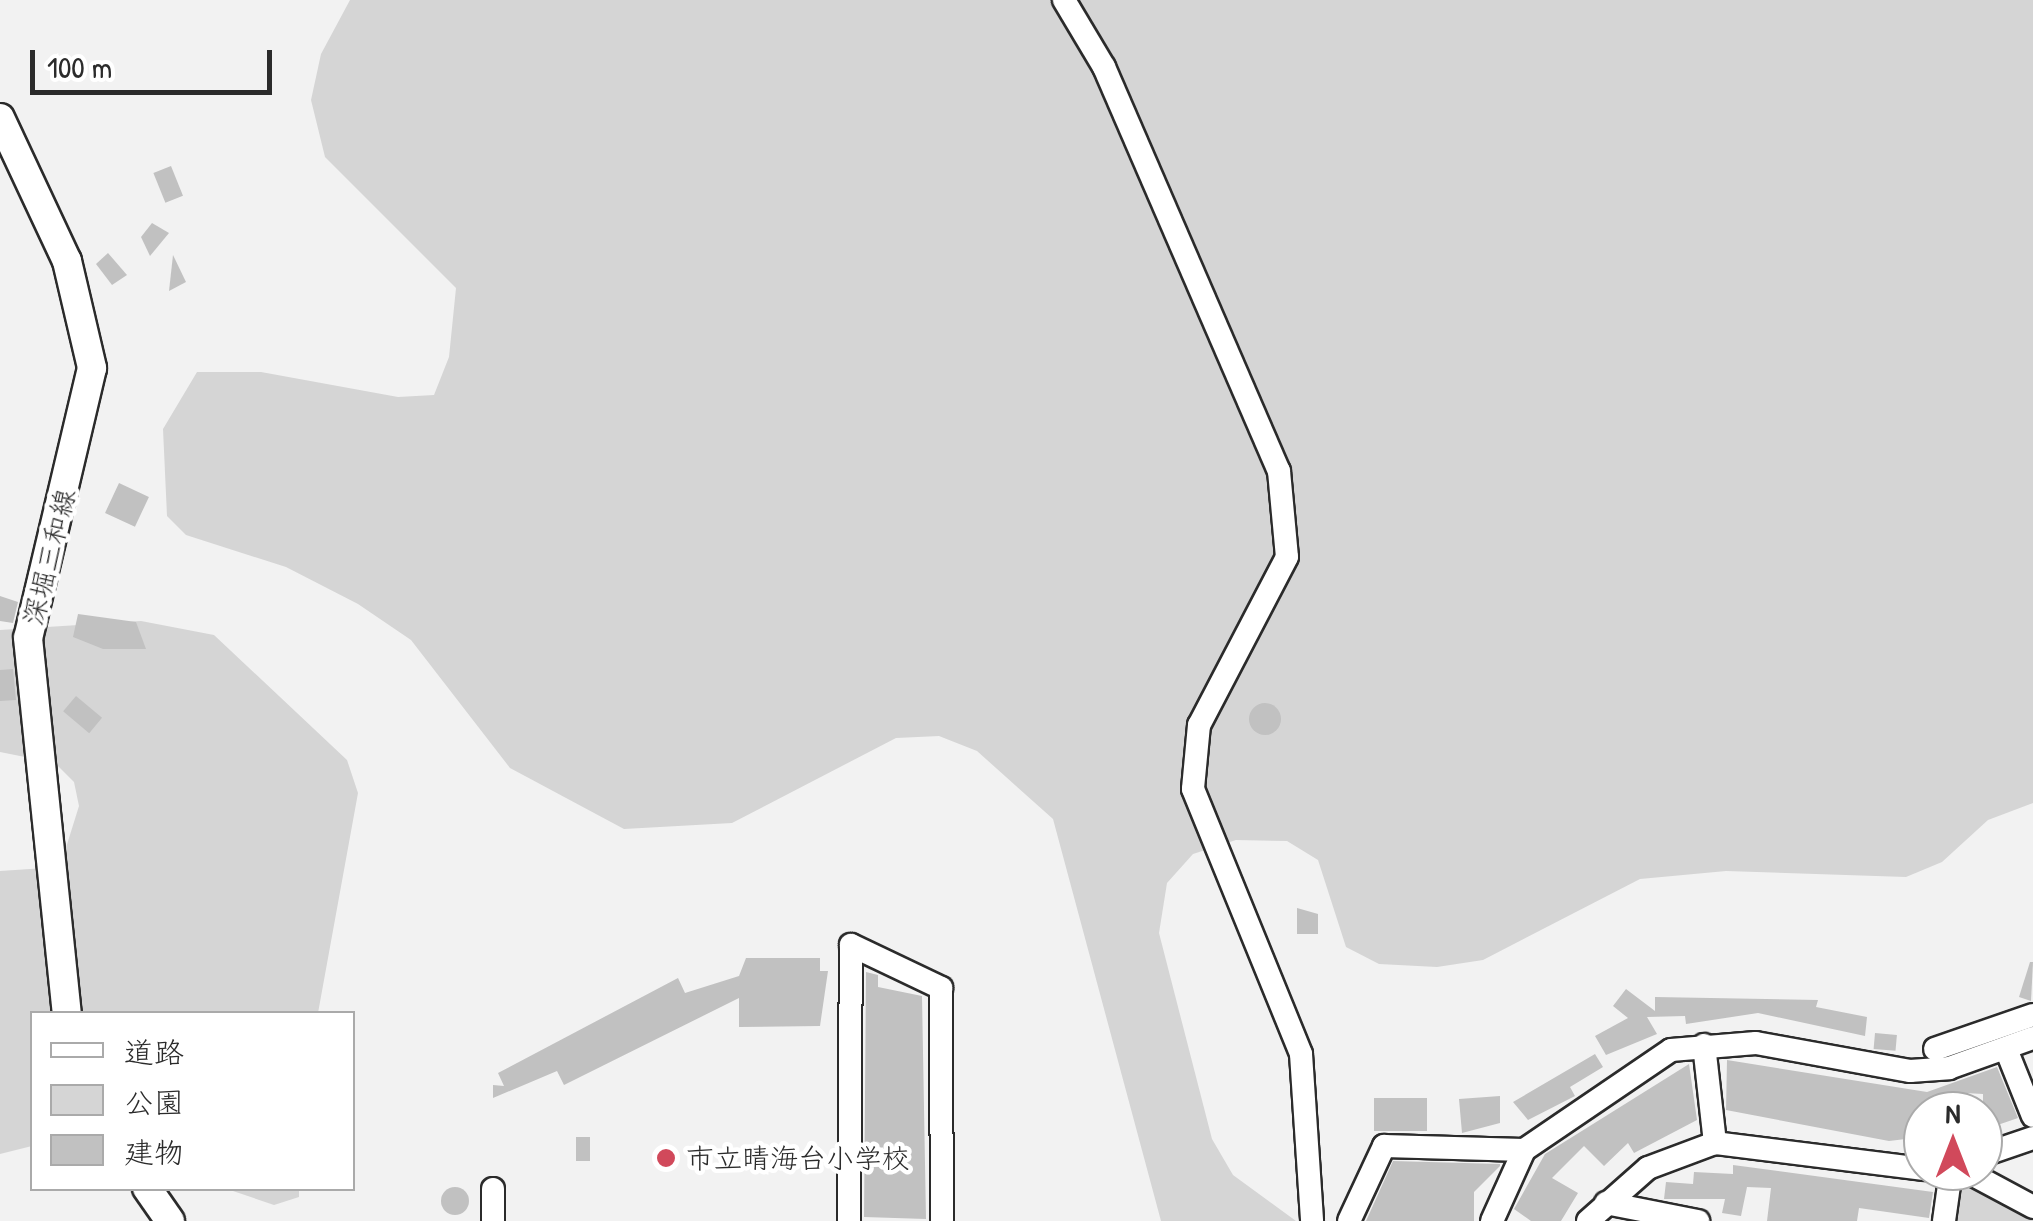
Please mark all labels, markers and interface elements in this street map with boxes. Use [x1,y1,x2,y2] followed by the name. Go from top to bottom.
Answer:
[35,30,278,92] scale bar
[47,47,112,87] text: 100 m
[16,485,82,629] street label: 深堀三和線
[30,1011,355,1191] legend
[124,1032,184,1072] text: 道路
[124,1082,184,1122] text: 公園
[1903,1091,2003,1191] north arrow
[1946,1094,1960,1132] text: N
[124,1132,184,1172] text: 建物
[686,1141,910,1175] place label: 市立晴海台小学校
[655,1147,677,1169] marker: 市立晴海台小学校

